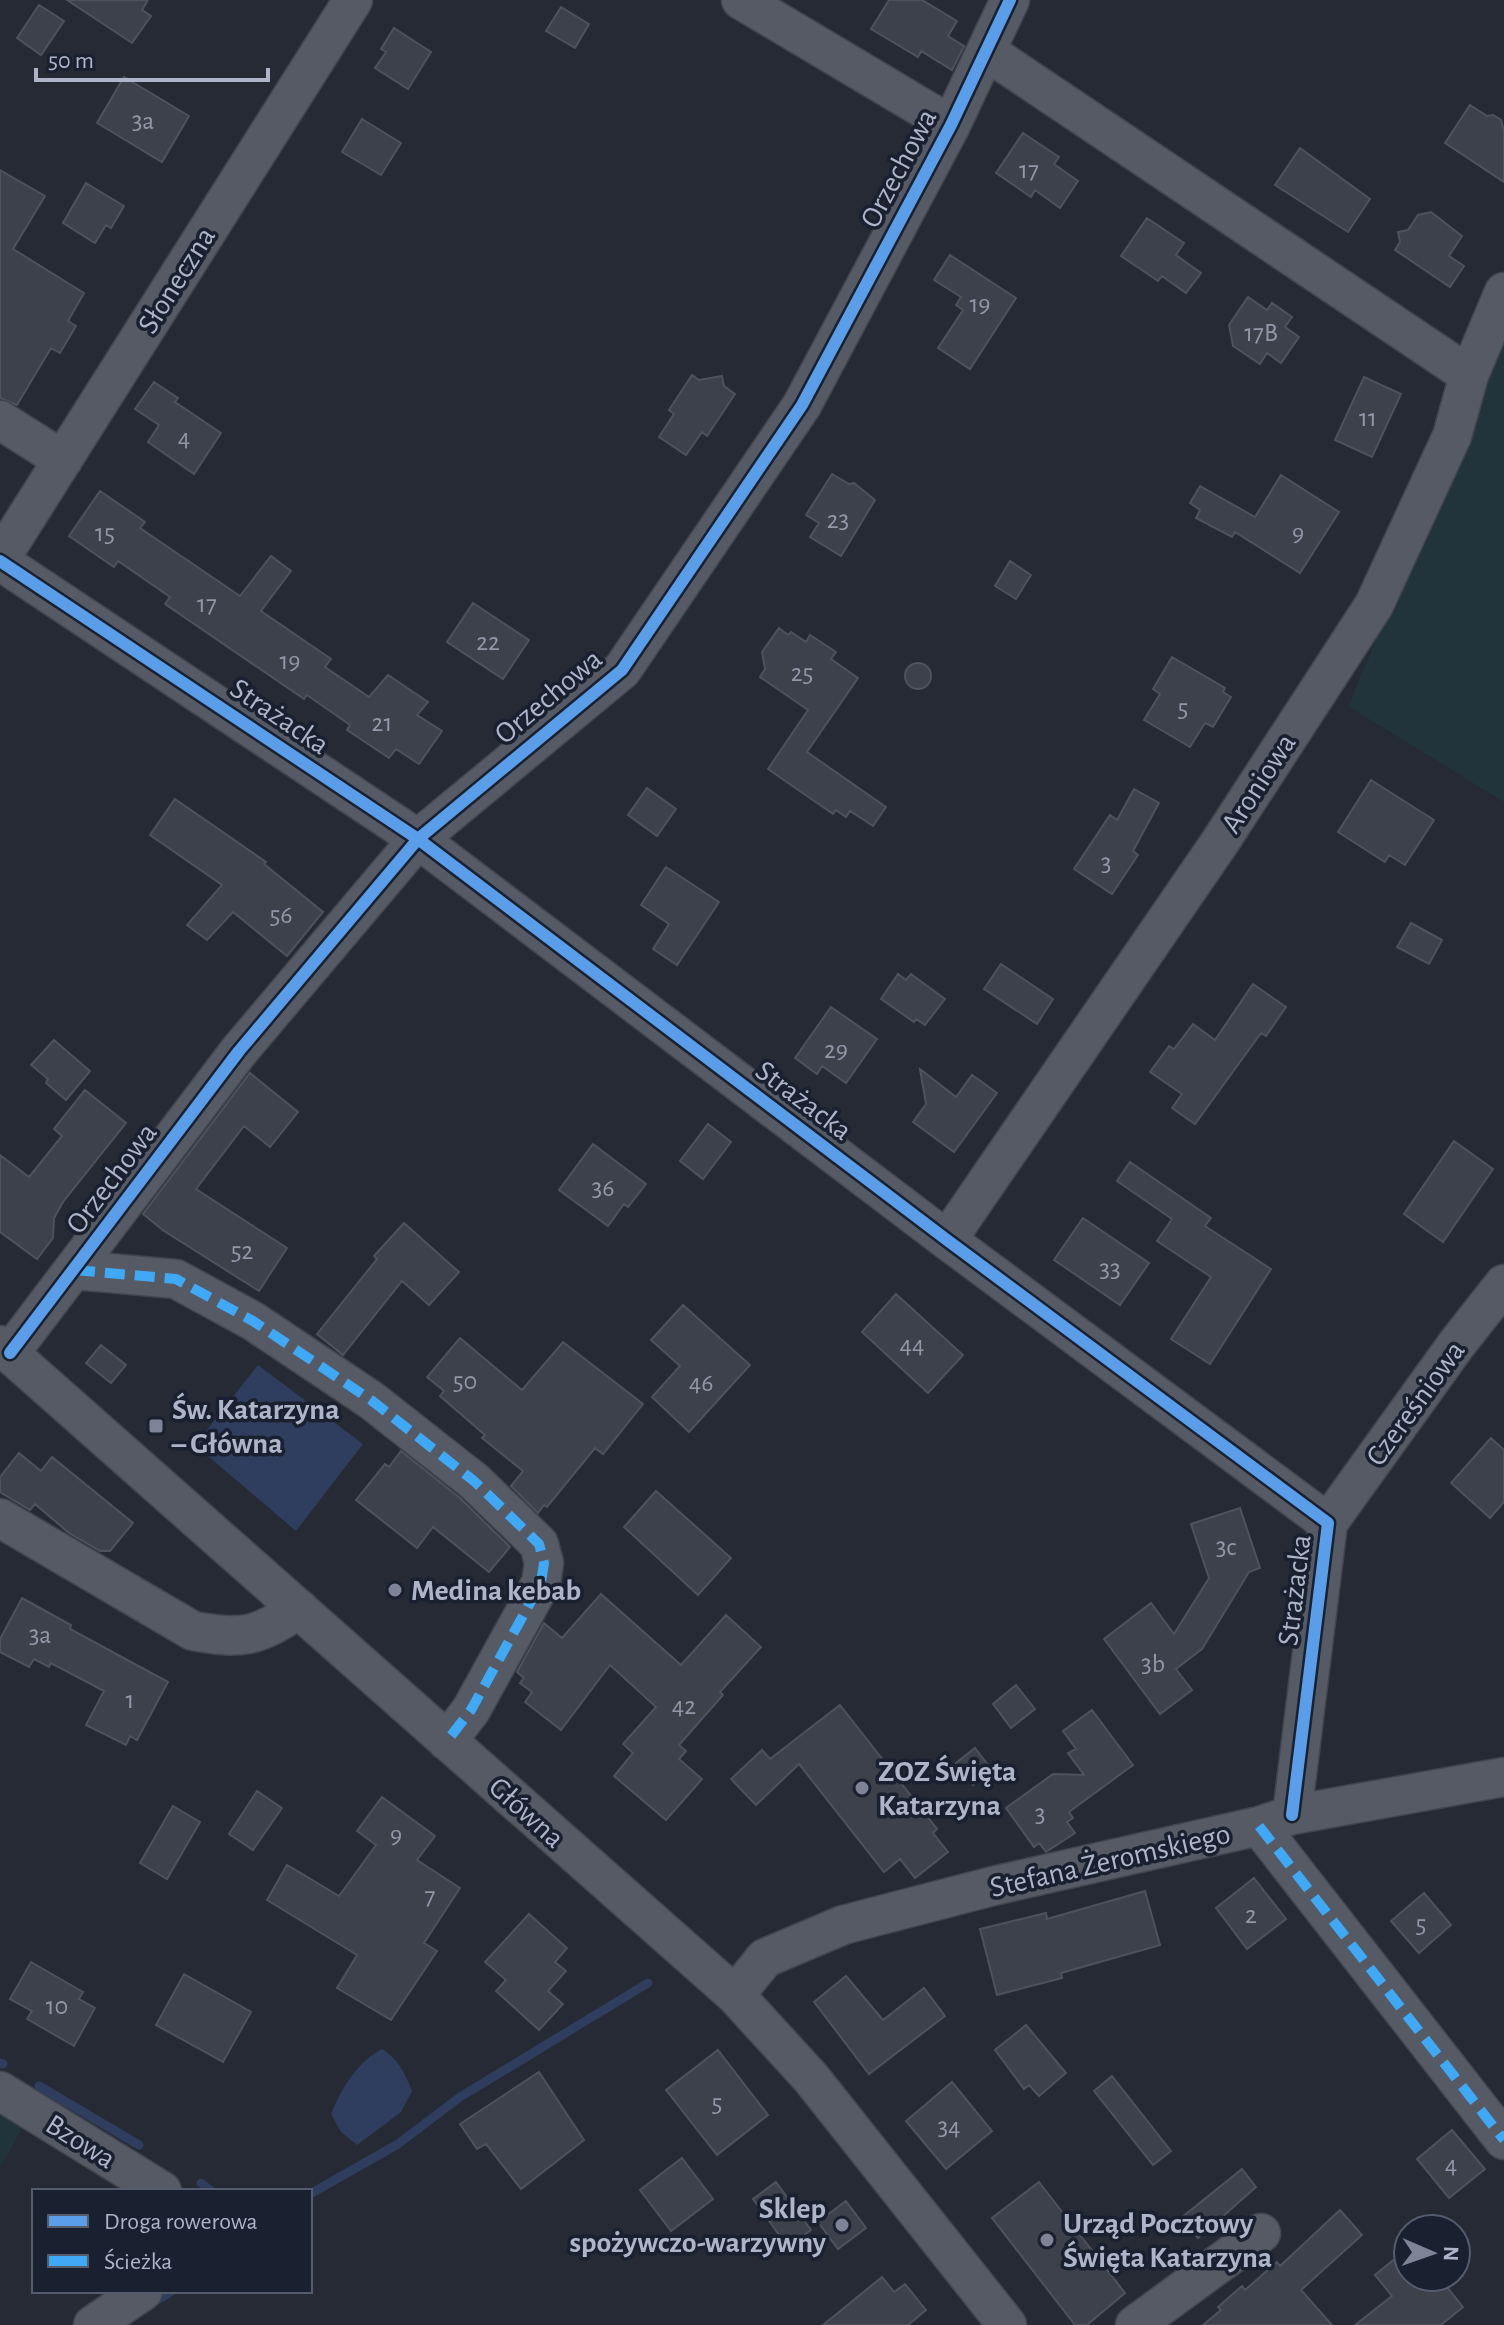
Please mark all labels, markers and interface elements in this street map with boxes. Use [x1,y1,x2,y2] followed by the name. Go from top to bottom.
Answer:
[36,32,268,82] scale bar
[48,49,94,73] text: 50 m
[855,104,943,233] street label: Orzechowa
[132,108,154,134] house number: 3a
[1019,157,1039,183] house number: 17
[133,222,221,339] street label: Słoneczna
[969,291,991,317] house number: 19
[1244,320,1278,346] house number: 17B
[1359,405,1377,431] house number: 11
[178,425,190,451] house number: 4
[827,507,849,533] house number: 23
[95,520,115,546] house number: 15
[1292,520,1304,546] house number: 9
[197,591,217,617] house number: 17
[476,629,500,655] house number: 22
[489,644,608,750] street label: Orzechowa
[279,648,301,674] house number: 19
[791,660,813,686] house number: 25
[225,673,334,760] street label: Strażacka
[1178,695,1188,721] house number: 5
[372,710,392,736] house number: 21
[1216,729,1302,839] street label: Aroniowa
[1101,850,1111,876] house number: 3
[269,902,293,928] house number: 56
[824,1037,848,1063] house number: 29
[750,1055,857,1146] street label: Strażacka
[61,1118,163,1239] street label: Orzechowa
[592,1175,614,1201] house number: 36
[231,1238,254,1264] house number: 52
[1099,1256,1121,1282] house number: 33
[899,1332,925,1358] house number: 44
[1361,1336,1471,1471] street label: Czereśniowa
[453,1368,477,1394] house number: 50
[689,1370,713,1396] house number: 46
[171,1392,340,1459] place label: Św. Katarzyna – Główna
[147,1417,165,1435] marker: Św. Katarzyna – Główna
[1273,1533,1317,1647] street label: Strażacka
[1216,1534,1236,1560] house number: 3c
[411,1576,581,1606] place label: Medina kebab
[386,1581,404,1599] marker: Medina kebab
[29,1622,51,1648] house number: 3a
[1141,1651,1165,1677] house number: 3b
[126,1687,134,1713] house number: 1
[672,1693,696,1719] house number: 42
[878,1754,1016,1821] place label: ZOZ Święta Katarzyna
[483,1772,570,1854] street label: Główna
[853,1779,871,1797] marker: ZOZ Święta Katarzyna
[1035,1801,1045,1827] house number: 3
[987,1817,1233,1903] street label: Stefana Żeromskiego
[390,1822,402,1848] house number: 9
[425,1883,436,1909] house number: 7
[1245,1902,1257,1928] house number: 2
[1416,1911,1426,1937] house number: 5
[46,1993,68,2019] house number: 10
[712,2090,722,2116] house number: 5
[40,2109,121,2175] street label: Bzowa
[937,2114,961,2140] house number: 34
[1445,2152,1457,2178] house number: 4
[32,2189,312,2293] legend
[569,2194,827,2258] place label: Sklep spożywczo-warzywny
[1063,2209,1272,2273] place label: Urząd Pocztowy Święta Katarzyna
[104,2210,258,2234] text: Droga rowerowa
[1392,2213,1472,2293] north arrow
[833,2216,851,2234] marker: Sklep spożywczo-warzywny
[1038,2231,1056,2249] marker: Urząd Pocztowy Święta Katarzyna
[1440,2246,1462,2262] text: N
[104,2248,172,2274] text: Ścieżka

